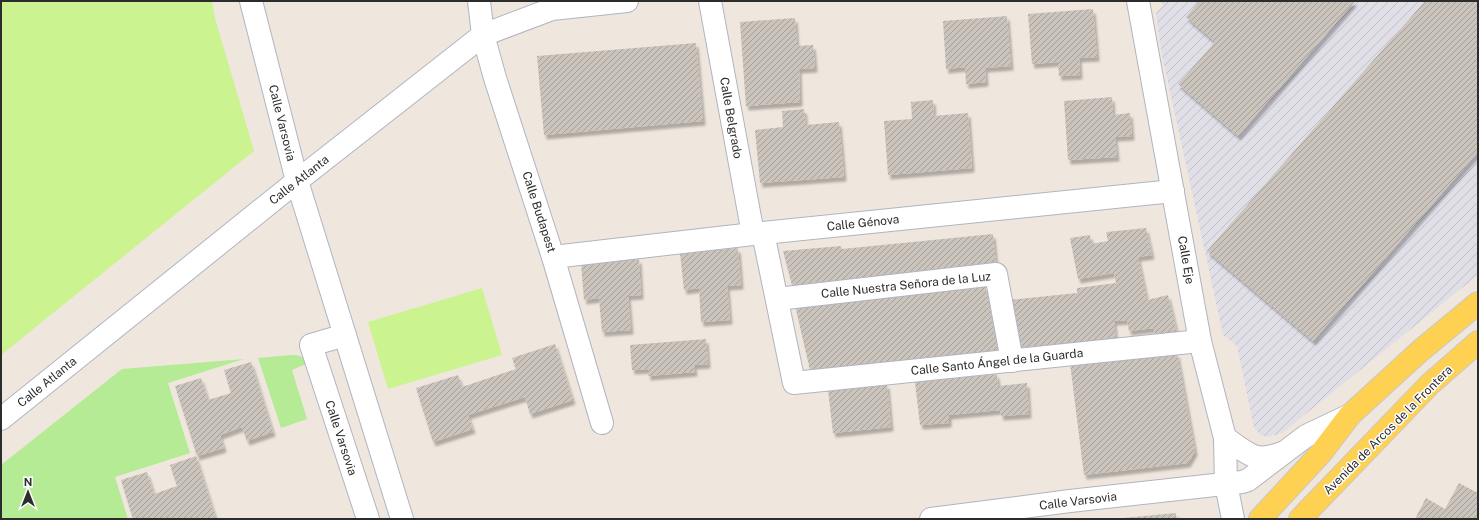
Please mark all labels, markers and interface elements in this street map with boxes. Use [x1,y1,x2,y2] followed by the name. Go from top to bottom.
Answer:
[717,76,745,160] street label: Calle Belgrado
[266,83,298,163] street label: Calle Varsovia
[266,152,332,208] street label: Calle Atlanta
[519,170,559,255] street label: Calle Budapest
[826,212,900,234] street label: Calle Génova
[1175,235,1197,285] street label: Calle Eje
[820,269,992,301] street label: Calle Nuestra Señora de la Luz
[910,346,1084,378] street label: Calle Santo Ángel de la Guarda
[15,354,79,410] street label: Calle Atlanta
[1321,363,1455,497] street label: Avenida de Arcos de la Frontera
[322,399,360,477] street label: Calle Varsovia
[8,472,48,512] north arrow
[24,476,32,488] text: N
[1038,489,1118,513] street label: Calle Varsovia

